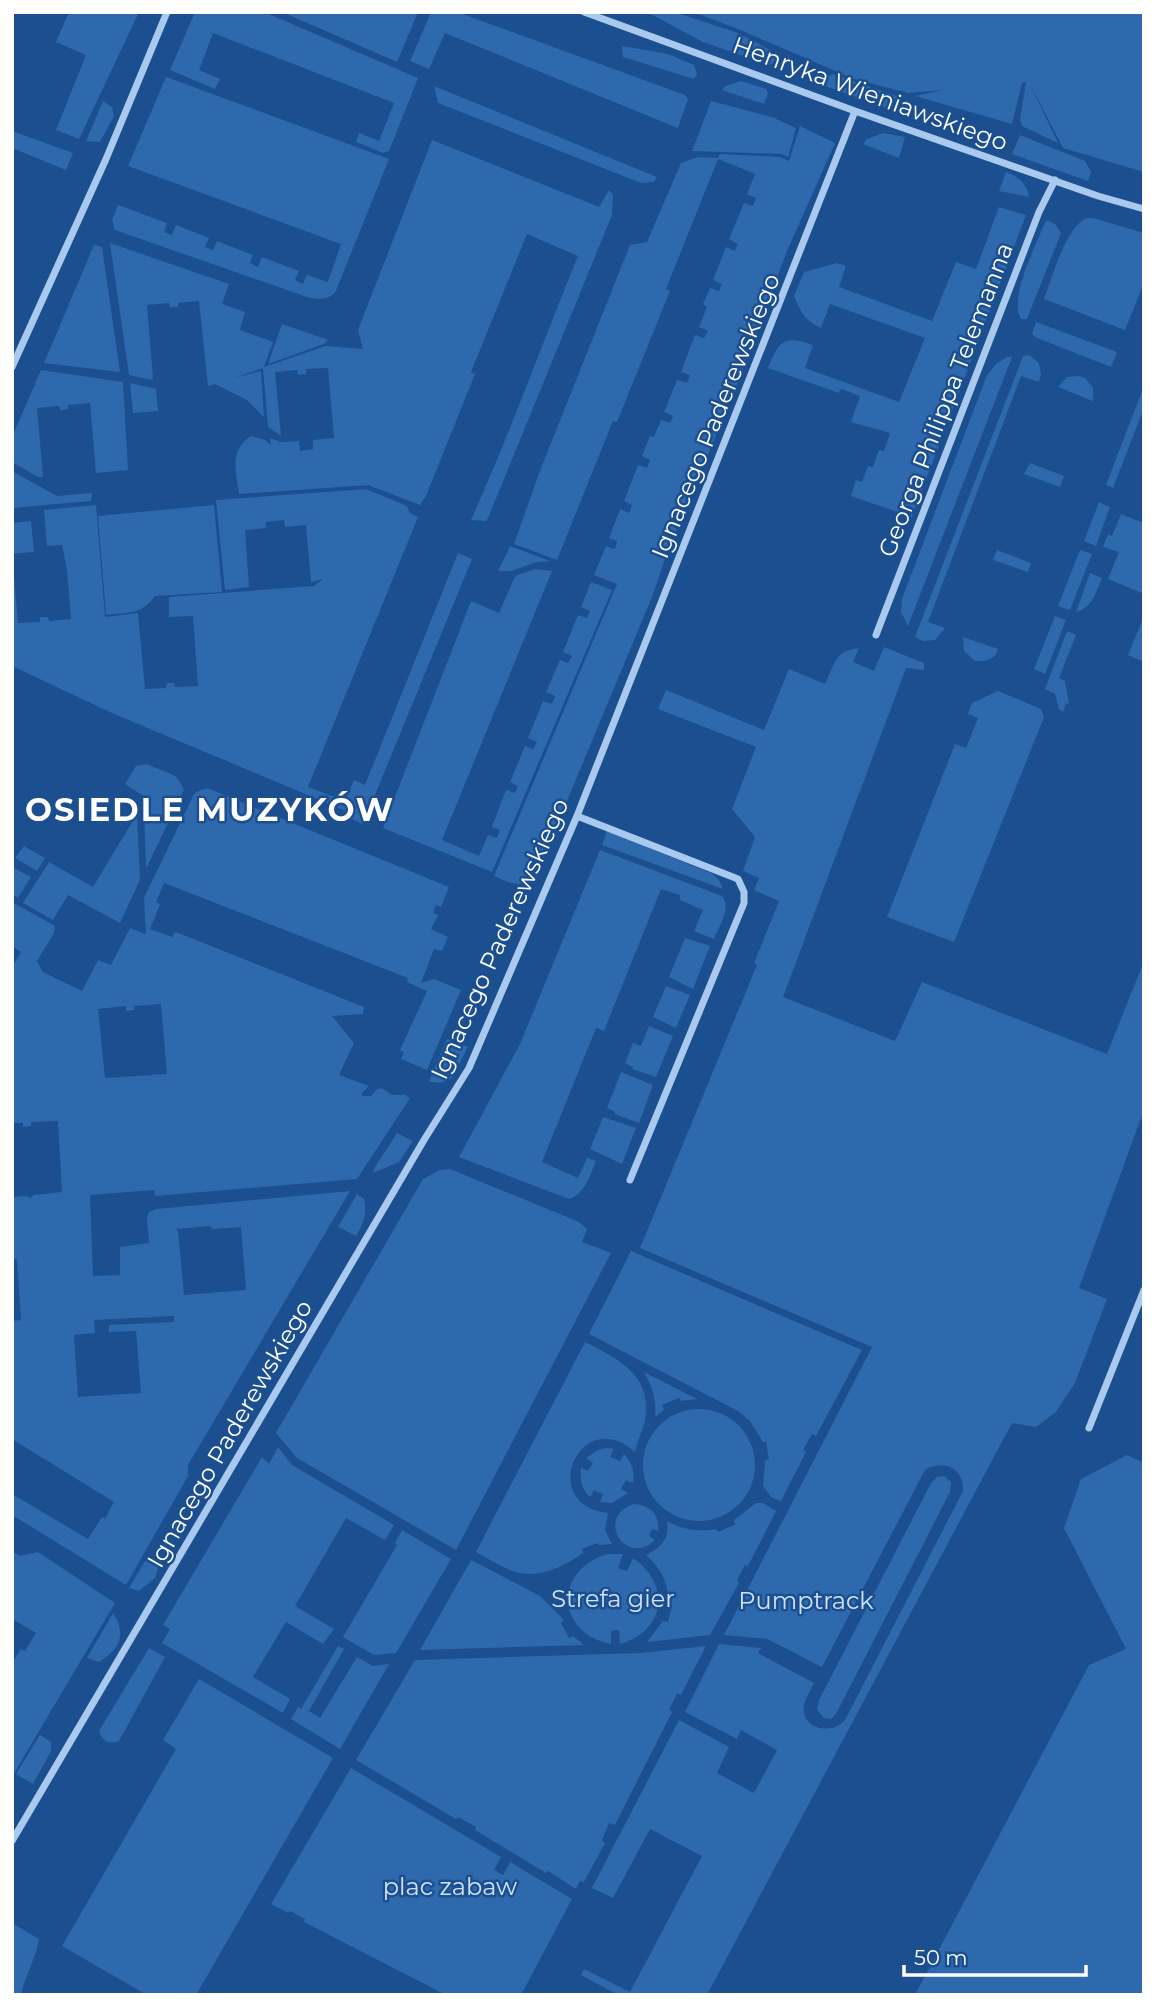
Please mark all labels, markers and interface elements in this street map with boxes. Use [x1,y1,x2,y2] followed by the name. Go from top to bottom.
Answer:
[729,30,1012,157] street label: Henryka Wieniawskiego
[872,239,1019,561] street label: Georga Philippa Telemanna
[645,269,786,562] street label: Ignacego Paderewskiego
[25,790,395,829] district label: OSIEDLE MUZYKÓW
[424,794,575,1084] street label: Ignacego Paderewskiego
[141,1295,318,1573] street label: Ignacego Paderewskiego
[551,1584,675,1613] park label: Strefa gier
[738,1586,874,1615] park label: Pumptrack
[383,1872,517,1901] park label: plac zabaw
[904,1934,1086,1978] scale bar
[914,1945,968,1970] text: 50 m

